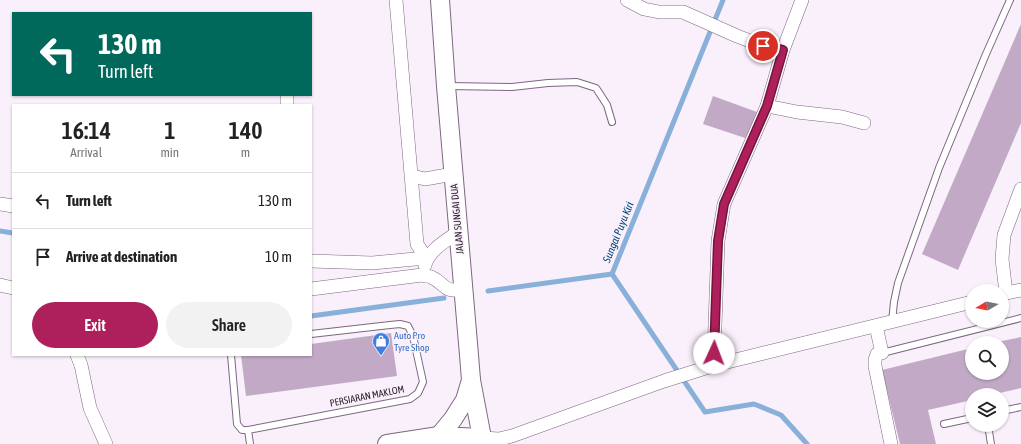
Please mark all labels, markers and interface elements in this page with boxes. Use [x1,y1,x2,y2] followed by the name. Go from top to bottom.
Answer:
[32,28,84,80] icon: left
[98,28,161,60] text: 130 m
[746,29,780,63] pin
[752,35,774,57] icon: arrive
[98,61,153,82] text: Turn left
[62,117,111,144] text: 16:14
[164,117,175,144] text: 1
[229,117,262,144] text: 140
[70,145,102,160] text: Arrival
[160,145,179,160] text: min
[241,145,250,160] text: m
[448,183,466,255] street label: JALAN SUNGAI DUA
[32,190,54,212] icon: left
[66,192,112,209] text: Turn left
[258,192,292,209] text: 130 m
[600,199,636,265] water label: Sungai Puyu Kiri
[32,246,54,268] icon: arrive
[66,248,177,265] text: Arrive at destination
[265,248,292,265] text: 10 m
[965,284,1009,328] north arrow
[965,284,1009,432] map controls
[32,302,158,348] button: Exit
[166,302,292,348] button: Share
[394,330,430,353] place label: Auto Pro Tyre Shop
[371,331,391,356] shop icon: Auto Pro Tyre Shop
[693,332,735,374] position arrow
[965,336,1009,380] button: search
[329,383,405,409] street label: PERSIARAN MAKLOM
[965,388,1009,432] button: layers

